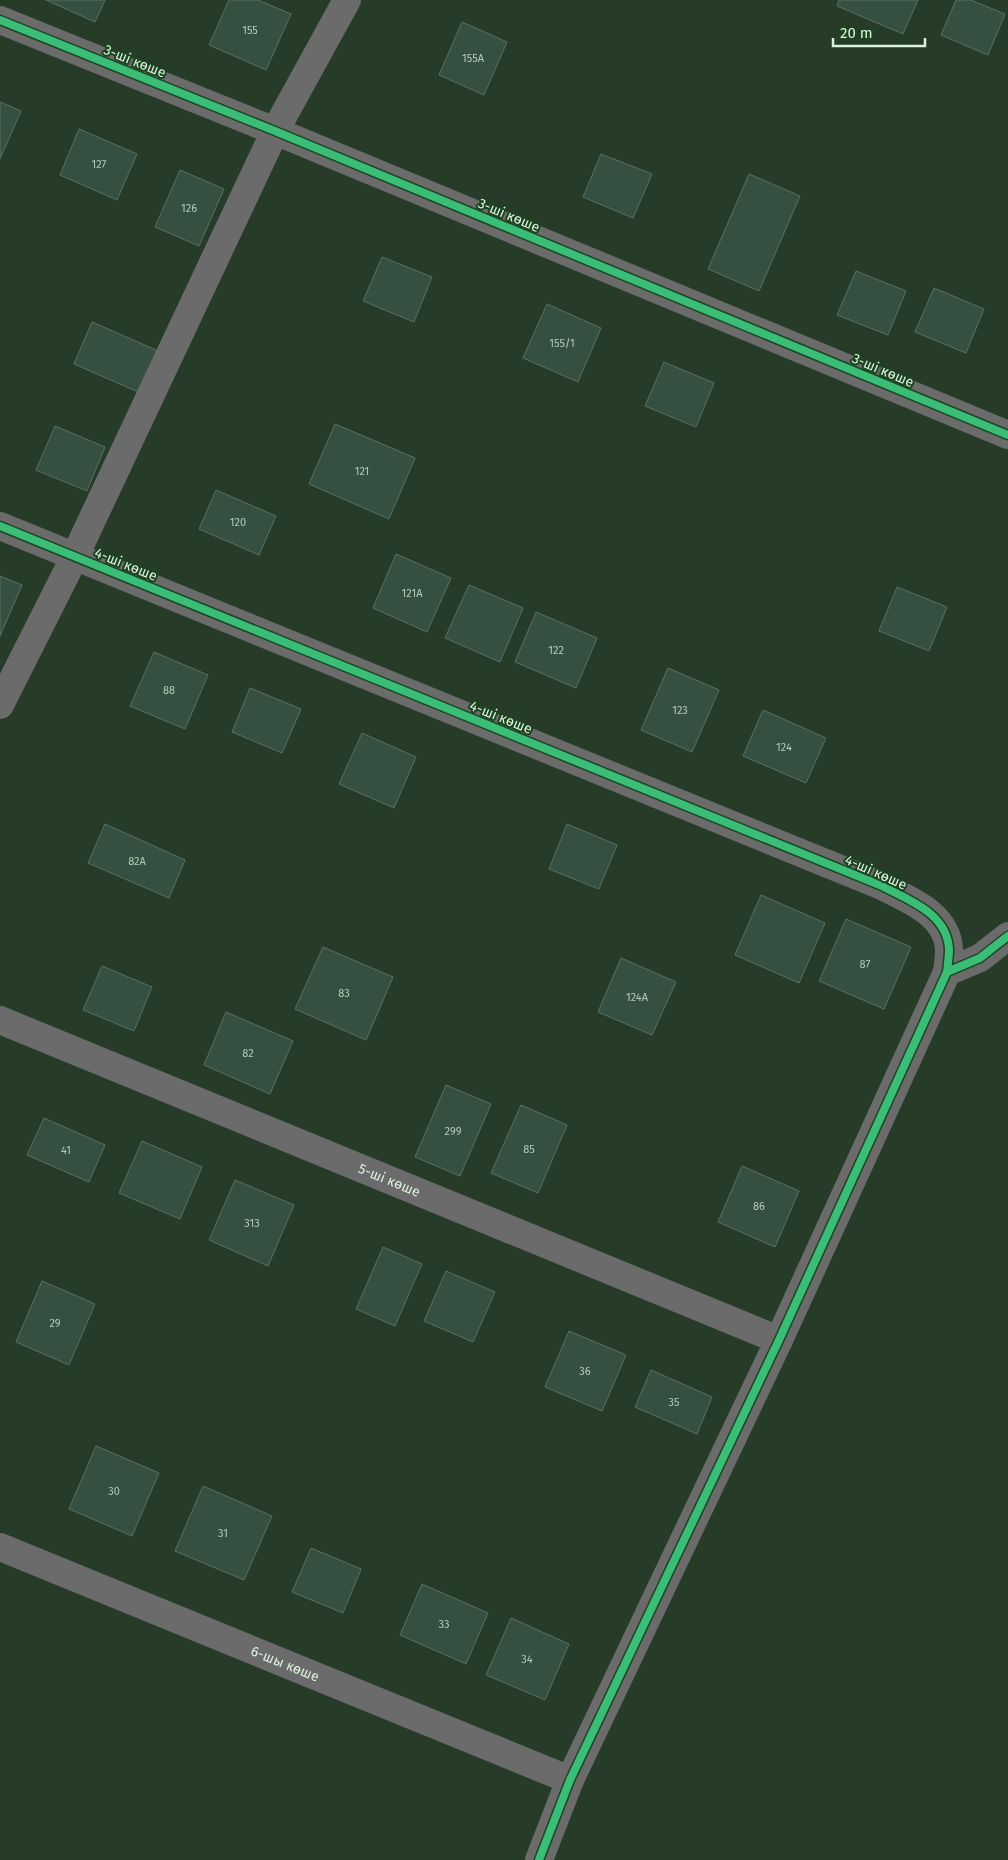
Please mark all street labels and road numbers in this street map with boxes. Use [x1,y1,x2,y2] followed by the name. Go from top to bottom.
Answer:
[101,41,168,82] street label: 3-ші көше
[475,195,542,236] street label: 3-ші көше
[849,350,916,391] street label: 3-ші көше
[92,544,160,585] street label: 4-ші көше
[467,697,535,738] street label: 4-ші көше
[842,851,909,894] street label: 4-ші көше
[356,1160,423,1201] street label: 5-ші көше
[248,1642,322,1686] street label: 6-шы көше

